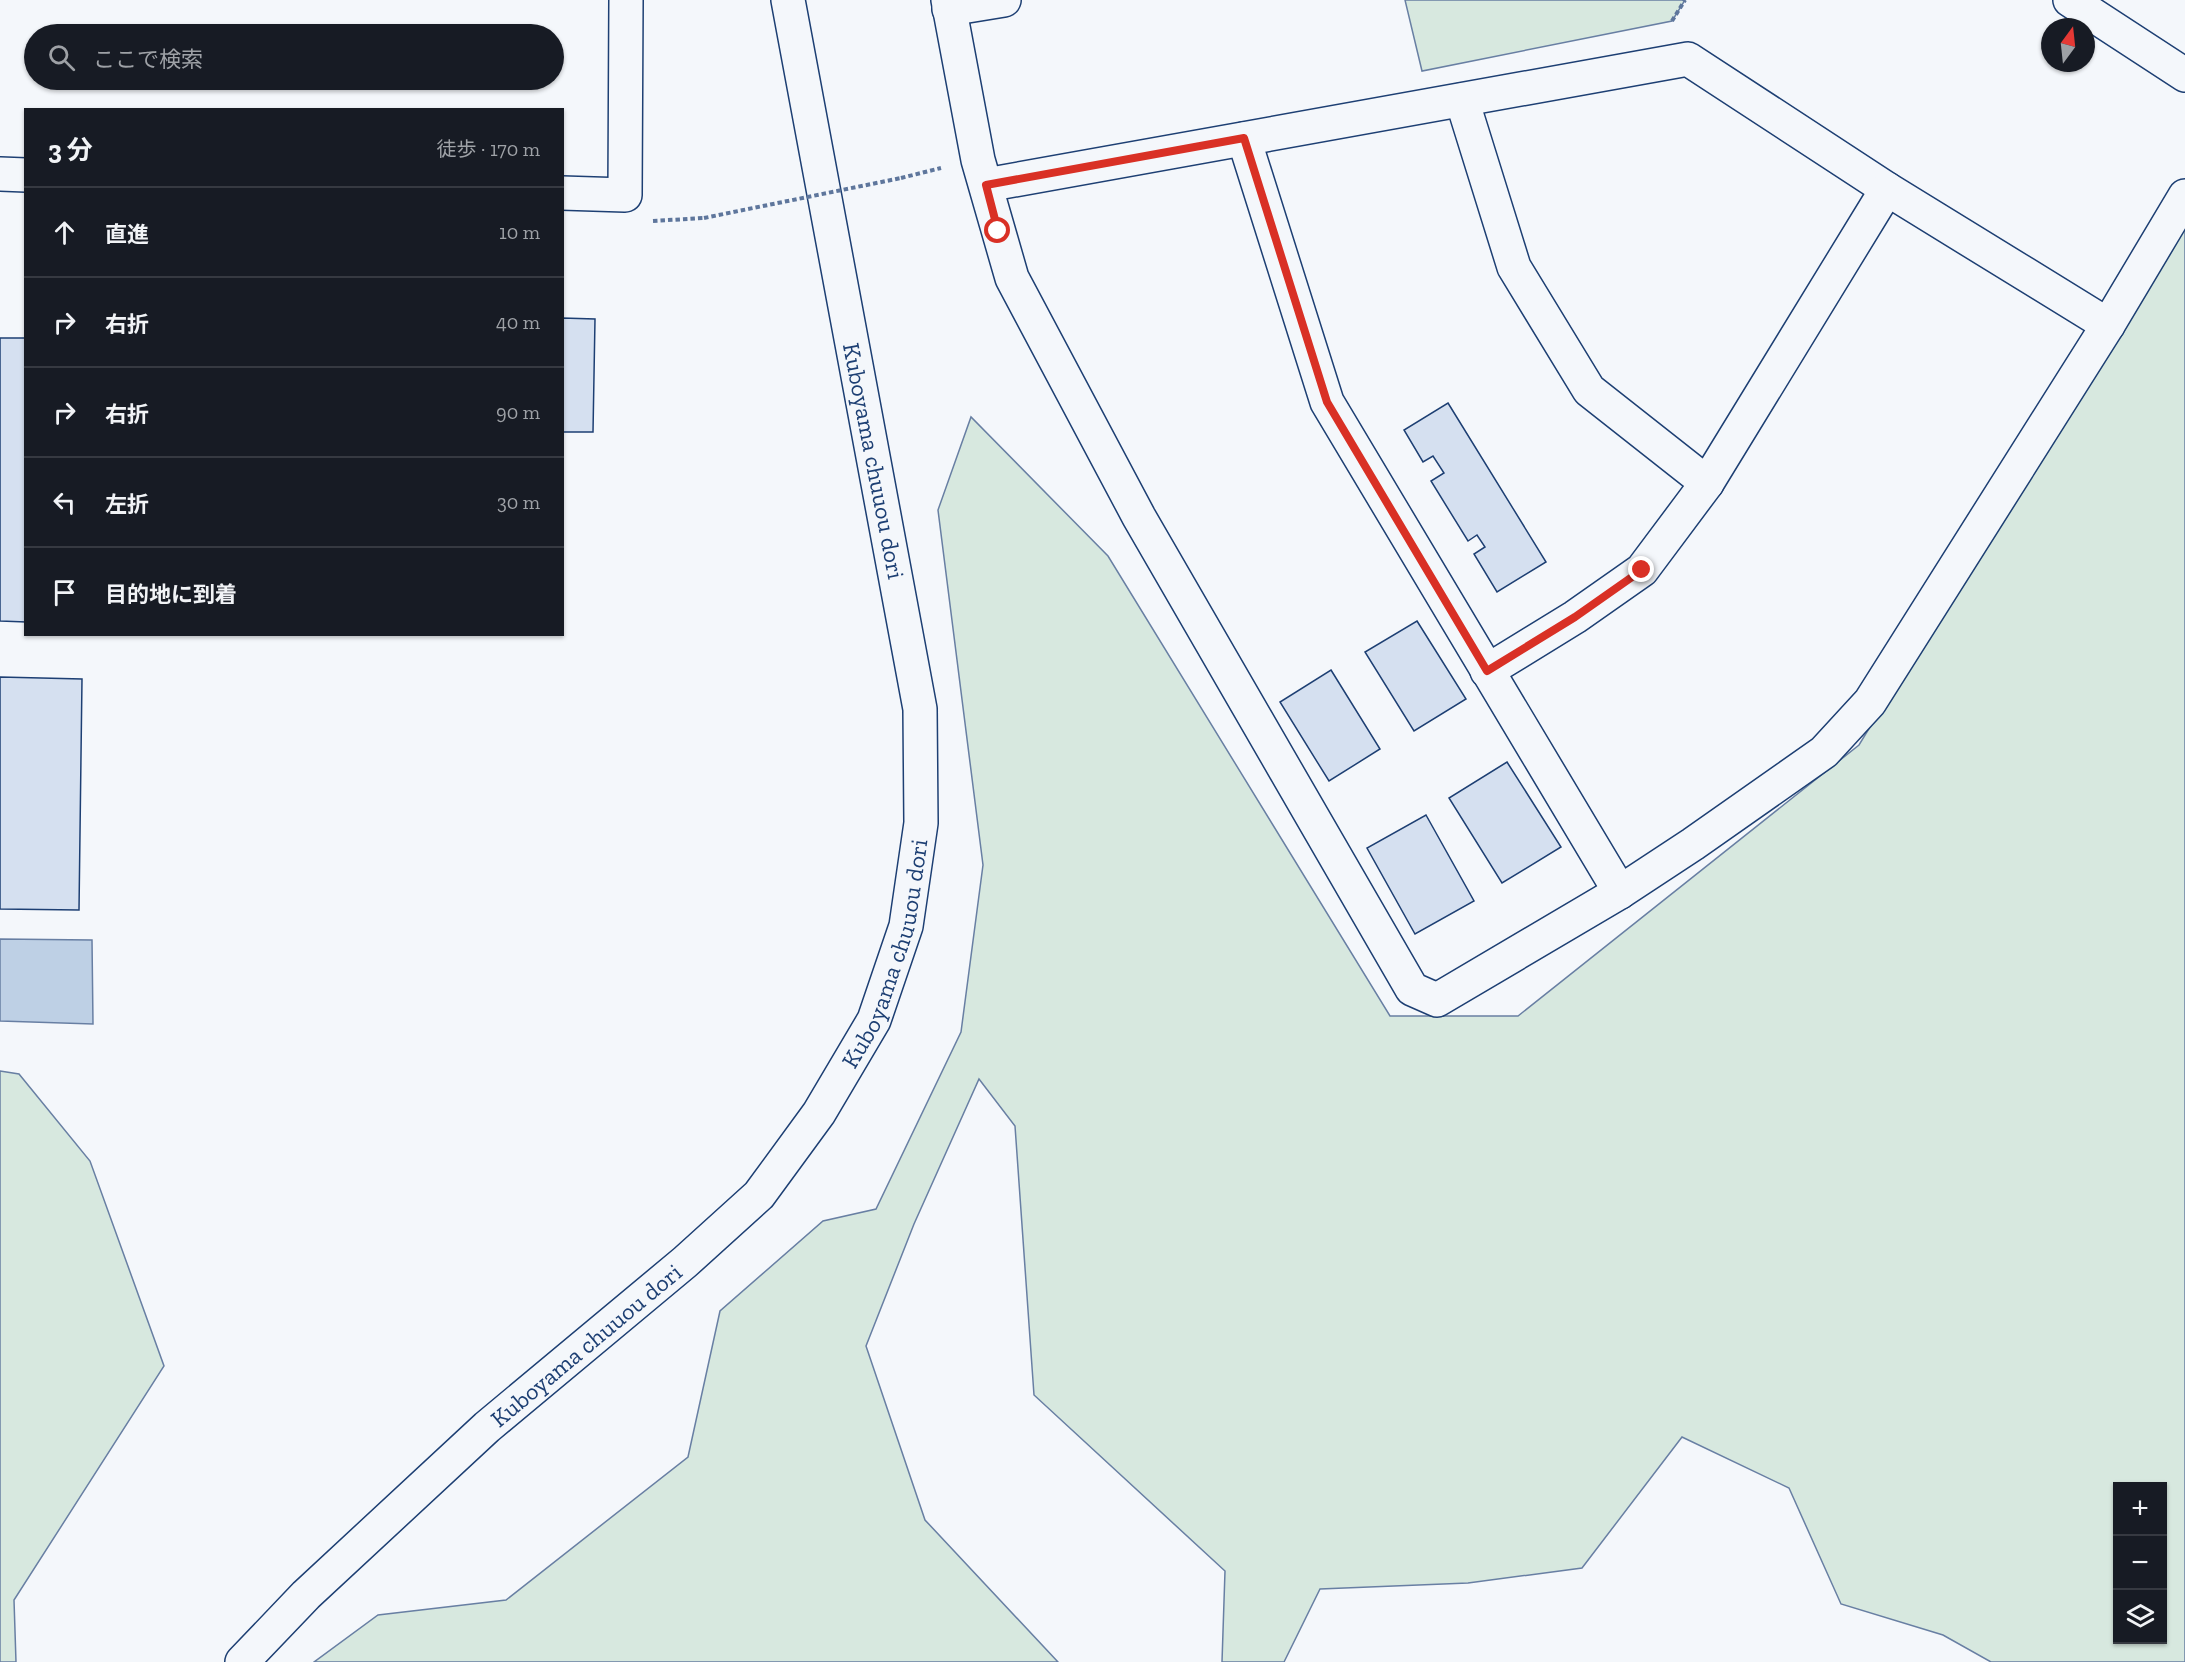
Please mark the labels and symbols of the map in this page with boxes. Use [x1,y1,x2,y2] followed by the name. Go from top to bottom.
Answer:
[2041,18,2095,72] north arrow
[984,217,1010,243] route start
[837,340,911,582] street label: Kuboyama chuuou dori
[1628,556,1654,582] route end
[835,837,933,1073] street label: Kuboyama chuuou dori
[484,1257,687,1433] street label: Kuboyama chuuou dori

